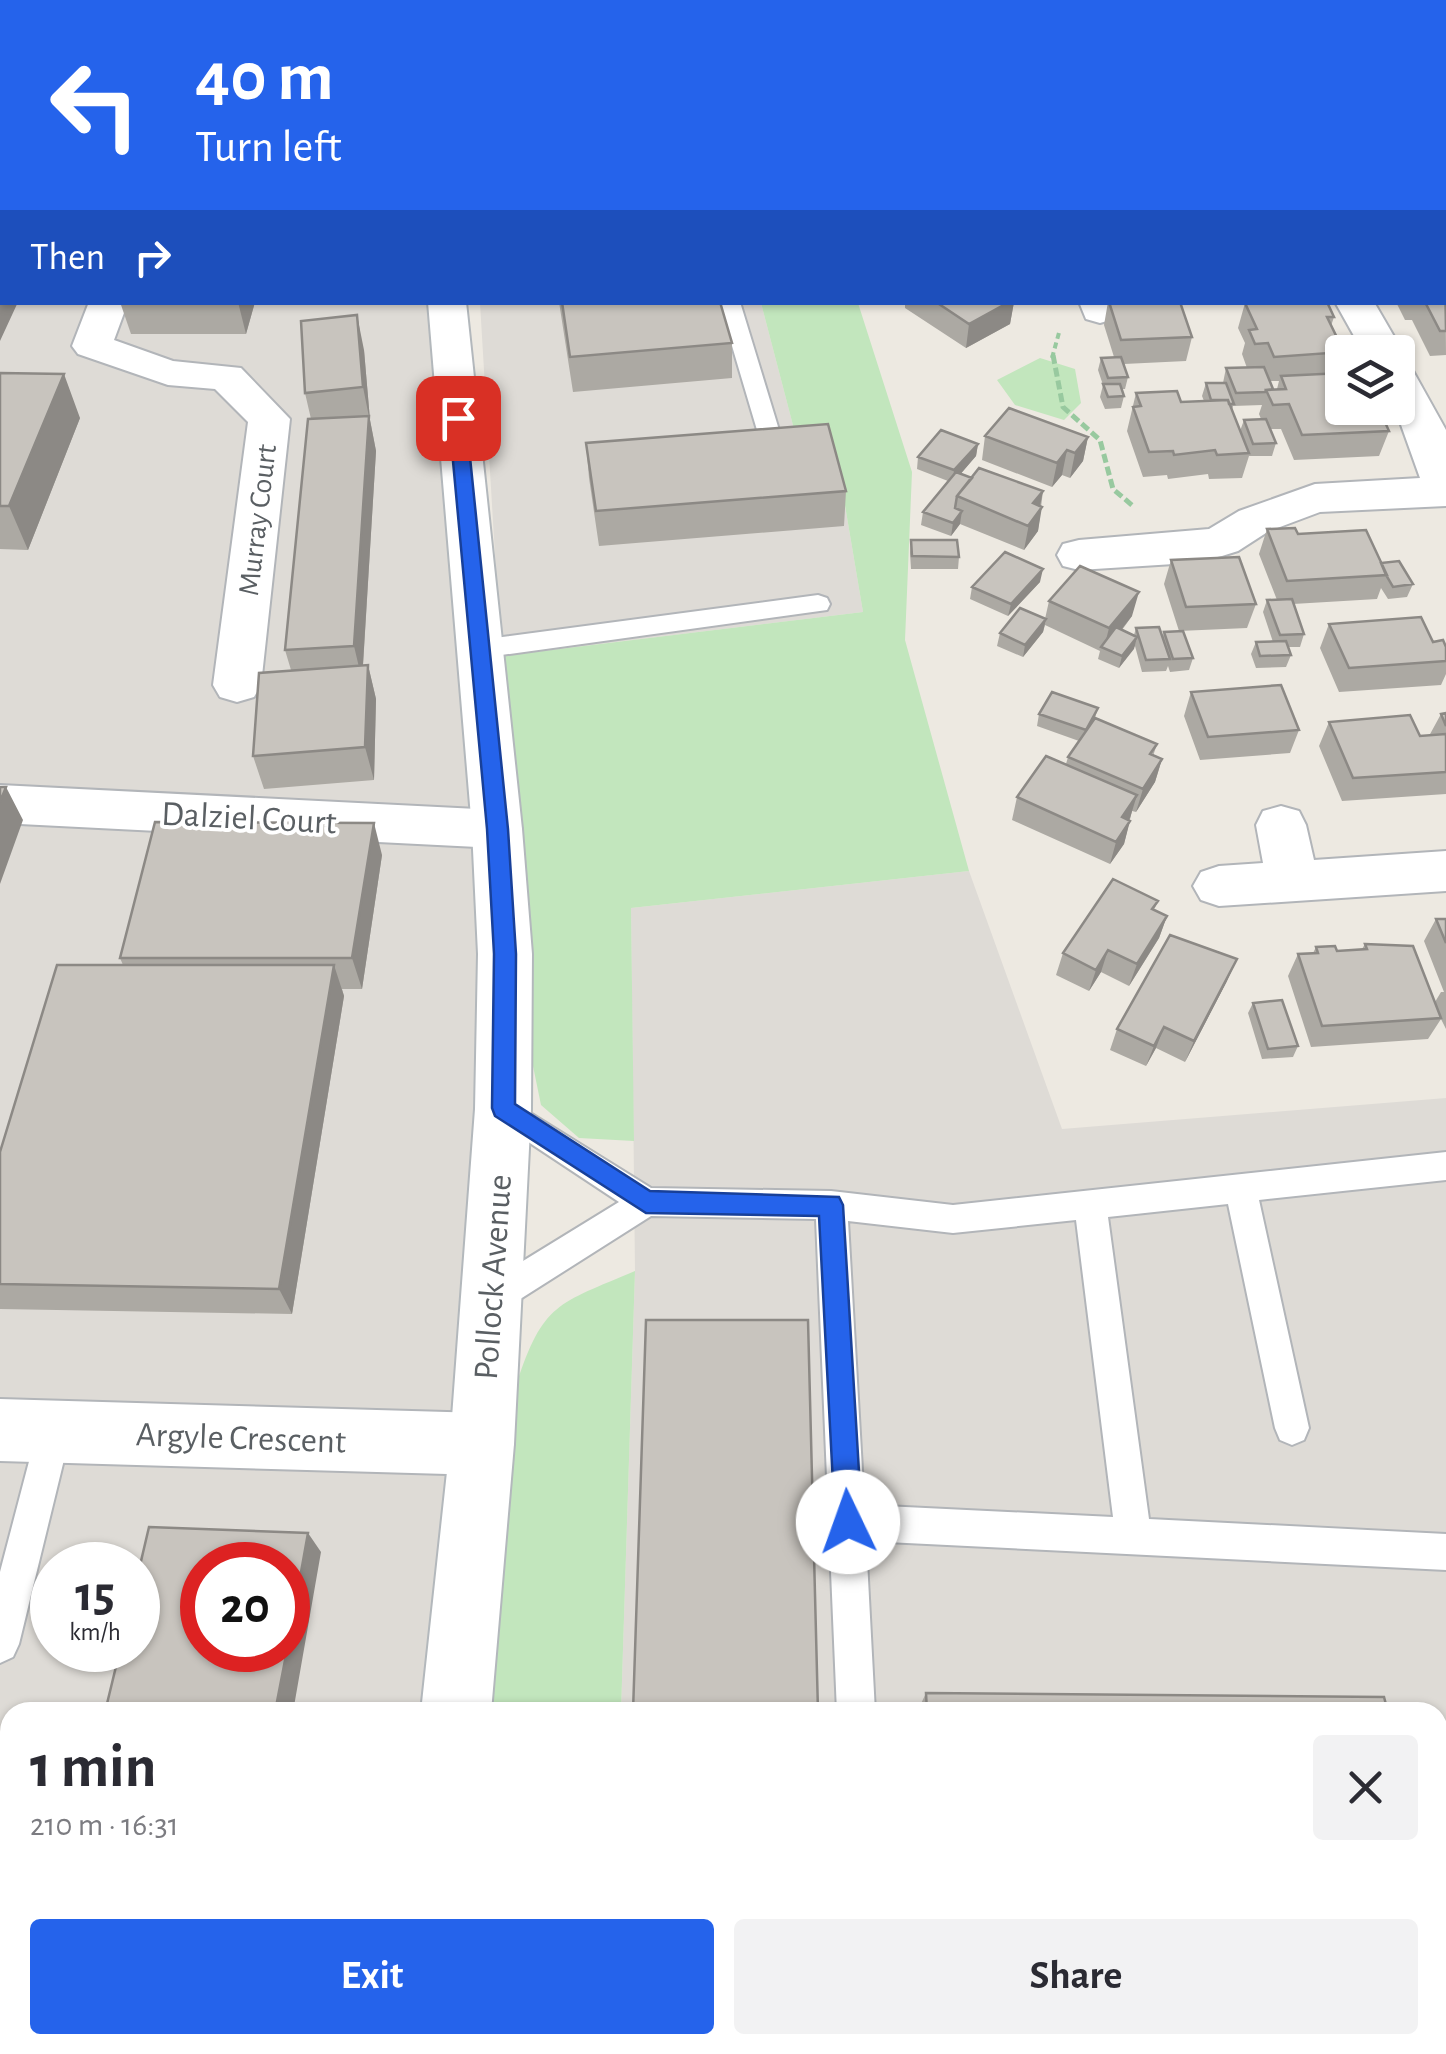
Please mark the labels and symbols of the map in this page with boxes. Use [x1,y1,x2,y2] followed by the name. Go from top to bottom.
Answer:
[416,376,501,461] pin
[234,442,282,598] street label: Murray Court
[160,796,337,841] street label: Dalziel Court
[469,1173,518,1381] street label: Pollock Avenue
[135,1417,347,1460] street label: Argyle Crescent
[796,1470,900,1574] position arrow
[180,1542,310,1672] speed limit sign: 20

